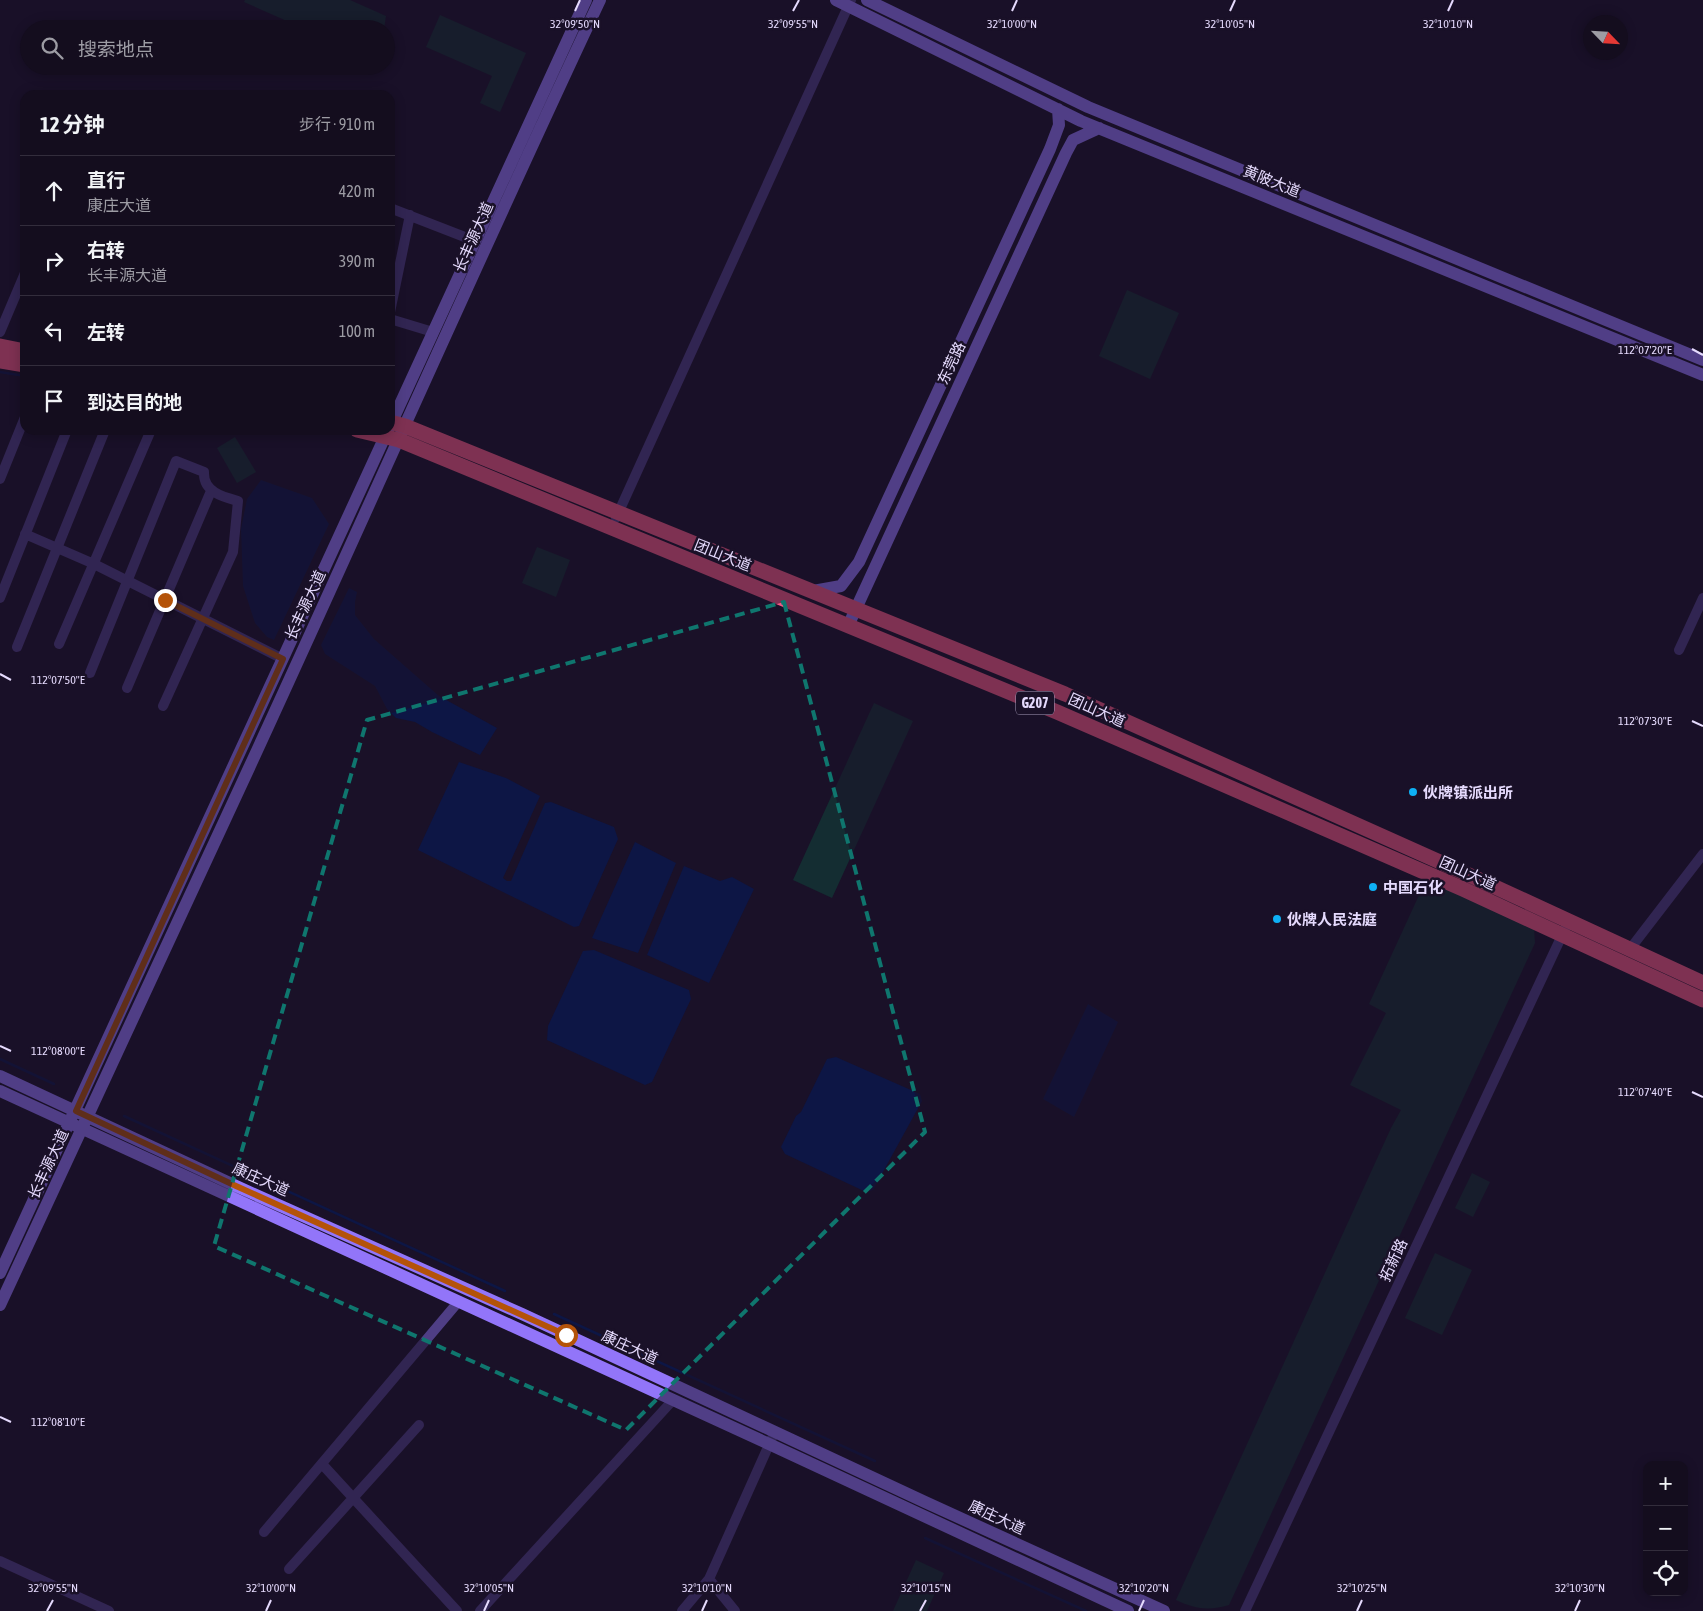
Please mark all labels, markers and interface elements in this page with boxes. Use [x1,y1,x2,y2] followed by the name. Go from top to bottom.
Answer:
[1583,15,1628,60] north arrow
[550,17,600,31] text: 32°09'50"N
[768,17,818,31] text: 32°09'55"N
[987,17,1037,31] text: 32°10'00"N
[1205,17,1255,31] text: 32°10'05"N
[1423,17,1473,31] text: 32°10'10"N
[20,20,395,75] search box
[38,34,66,62] icon: search
[78,38,154,60] text: 搜索地点
[40,112,105,136] text: 12 分钟
[299,115,375,133] text: 步行 · 910 m
[1241,162,1303,200] street label: 黄陂大道
[87,169,125,191] text: 直行
[40,177,68,205] icon: ahead
[339,182,375,200] text: 420 m
[87,196,151,214] text: 康庄大道
[450,199,496,275] street label: 长丰源大道
[87,239,125,261] text: 右转
[40,247,68,275] icon: right
[339,252,375,270] text: 390 m
[87,266,167,284] text: 长丰源大道
[40,317,68,345] icon: left
[87,321,125,343] text: 左转
[339,322,375,340] text: 100 m
[934,339,968,387] street label: 东莞路
[1618,343,1672,357] text: 112°07'20"E
[40,387,68,415] icon: arrive
[87,391,182,413] text: 到达目的地
[692,536,754,574] street label: 团山大道
[281,567,329,643] street label: 长丰源大道
[154,589,177,612] route end
[31,673,85,687] text: 112°07'50"E
[1066,690,1128,730] street label: 团山大道
[1016,691,1054,714] road number: G207
[1618,714,1672,728] text: 112°07'30"E
[1423,784,1513,801] place label: 伙牌镇派出所
[1407,786,1419,798] marker: 伙牌镇派出所
[1437,853,1499,893] street label: 团山大道
[1383,879,1443,896] place label: 中国石化
[1367,881,1379,893] marker: 中国石化
[1287,911,1377,928] place label: 伙牌人民法庭
[1271,913,1283,925] marker: 伙牌人民法庭
[31,1044,85,1058] text: 112°08'00"E
[1618,1085,1672,1099] text: 112°07'40"E
[24,1126,72,1202] street label: 长丰源大道
[230,1159,292,1199] street label: 康庄大道
[1376,1236,1410,1284] street label: 拓新路
[555,1324,578,1347] route start
[599,1327,661,1367] street label: 康庄大道
[31,1415,85,1429] text: 112°08'10"E
[1643,1461,1688,1596] map controls
[1643,1461,1688,1506] button: +
[966,1497,1028,1537] street label: 康庄大道
[1643,1506,1688,1551] button: −
[1643,1551,1688,1596] button: locate
[28,1581,78,1595] text: 32°09'55"N
[246,1581,296,1595] text: 32°10'00"N
[464,1581,514,1595] text: 32°10'05"N
[682,1581,732,1595] text: 32°10'10"N
[901,1581,951,1595] text: 32°10'15"N
[1119,1581,1169,1595] text: 32°10'20"N
[1337,1581,1387,1595] text: 32°10'25"N
[1555,1581,1605,1595] text: 32°10'30"N

